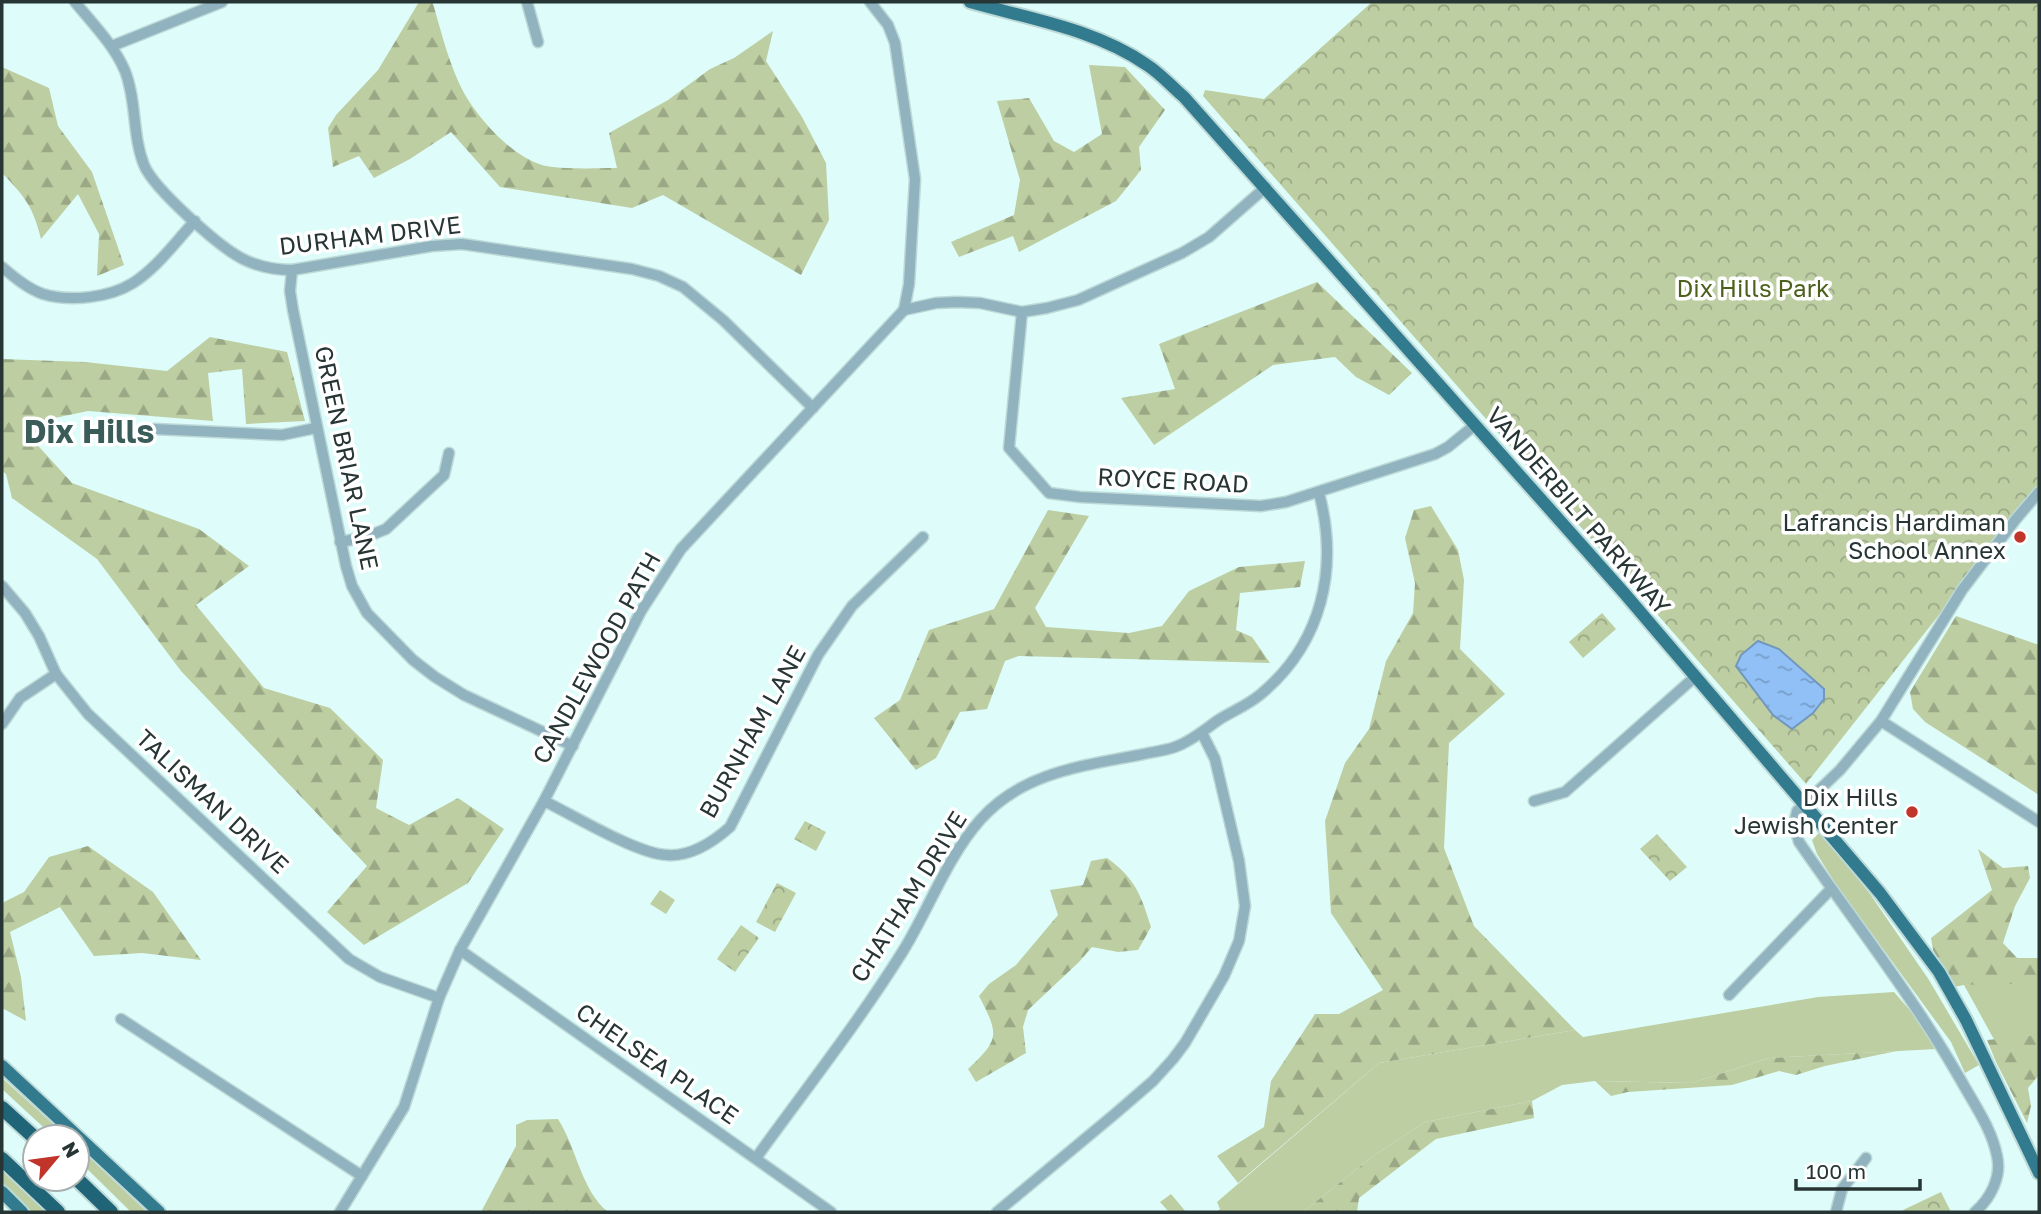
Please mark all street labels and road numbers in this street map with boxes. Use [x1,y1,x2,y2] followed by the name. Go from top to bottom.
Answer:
[277,209,462,260] street label: DURHAM DRIVE
[310,343,385,572] street label: GREEN BRIAR LANE
[1481,400,1678,620] street label: VANDERBILT PARKWAY
[1097,461,1249,498] street label: ROYCE ROAD
[525,546,666,768] street label: CANDLEWOOD PATH
[692,640,811,822] street label: BURNHAM LANE
[131,723,295,879] street label: TALISMAN DRIVE
[844,805,972,987] street label: CHATHAM DRIVE
[571,996,744,1129] street label: CHELSEA PLACE

